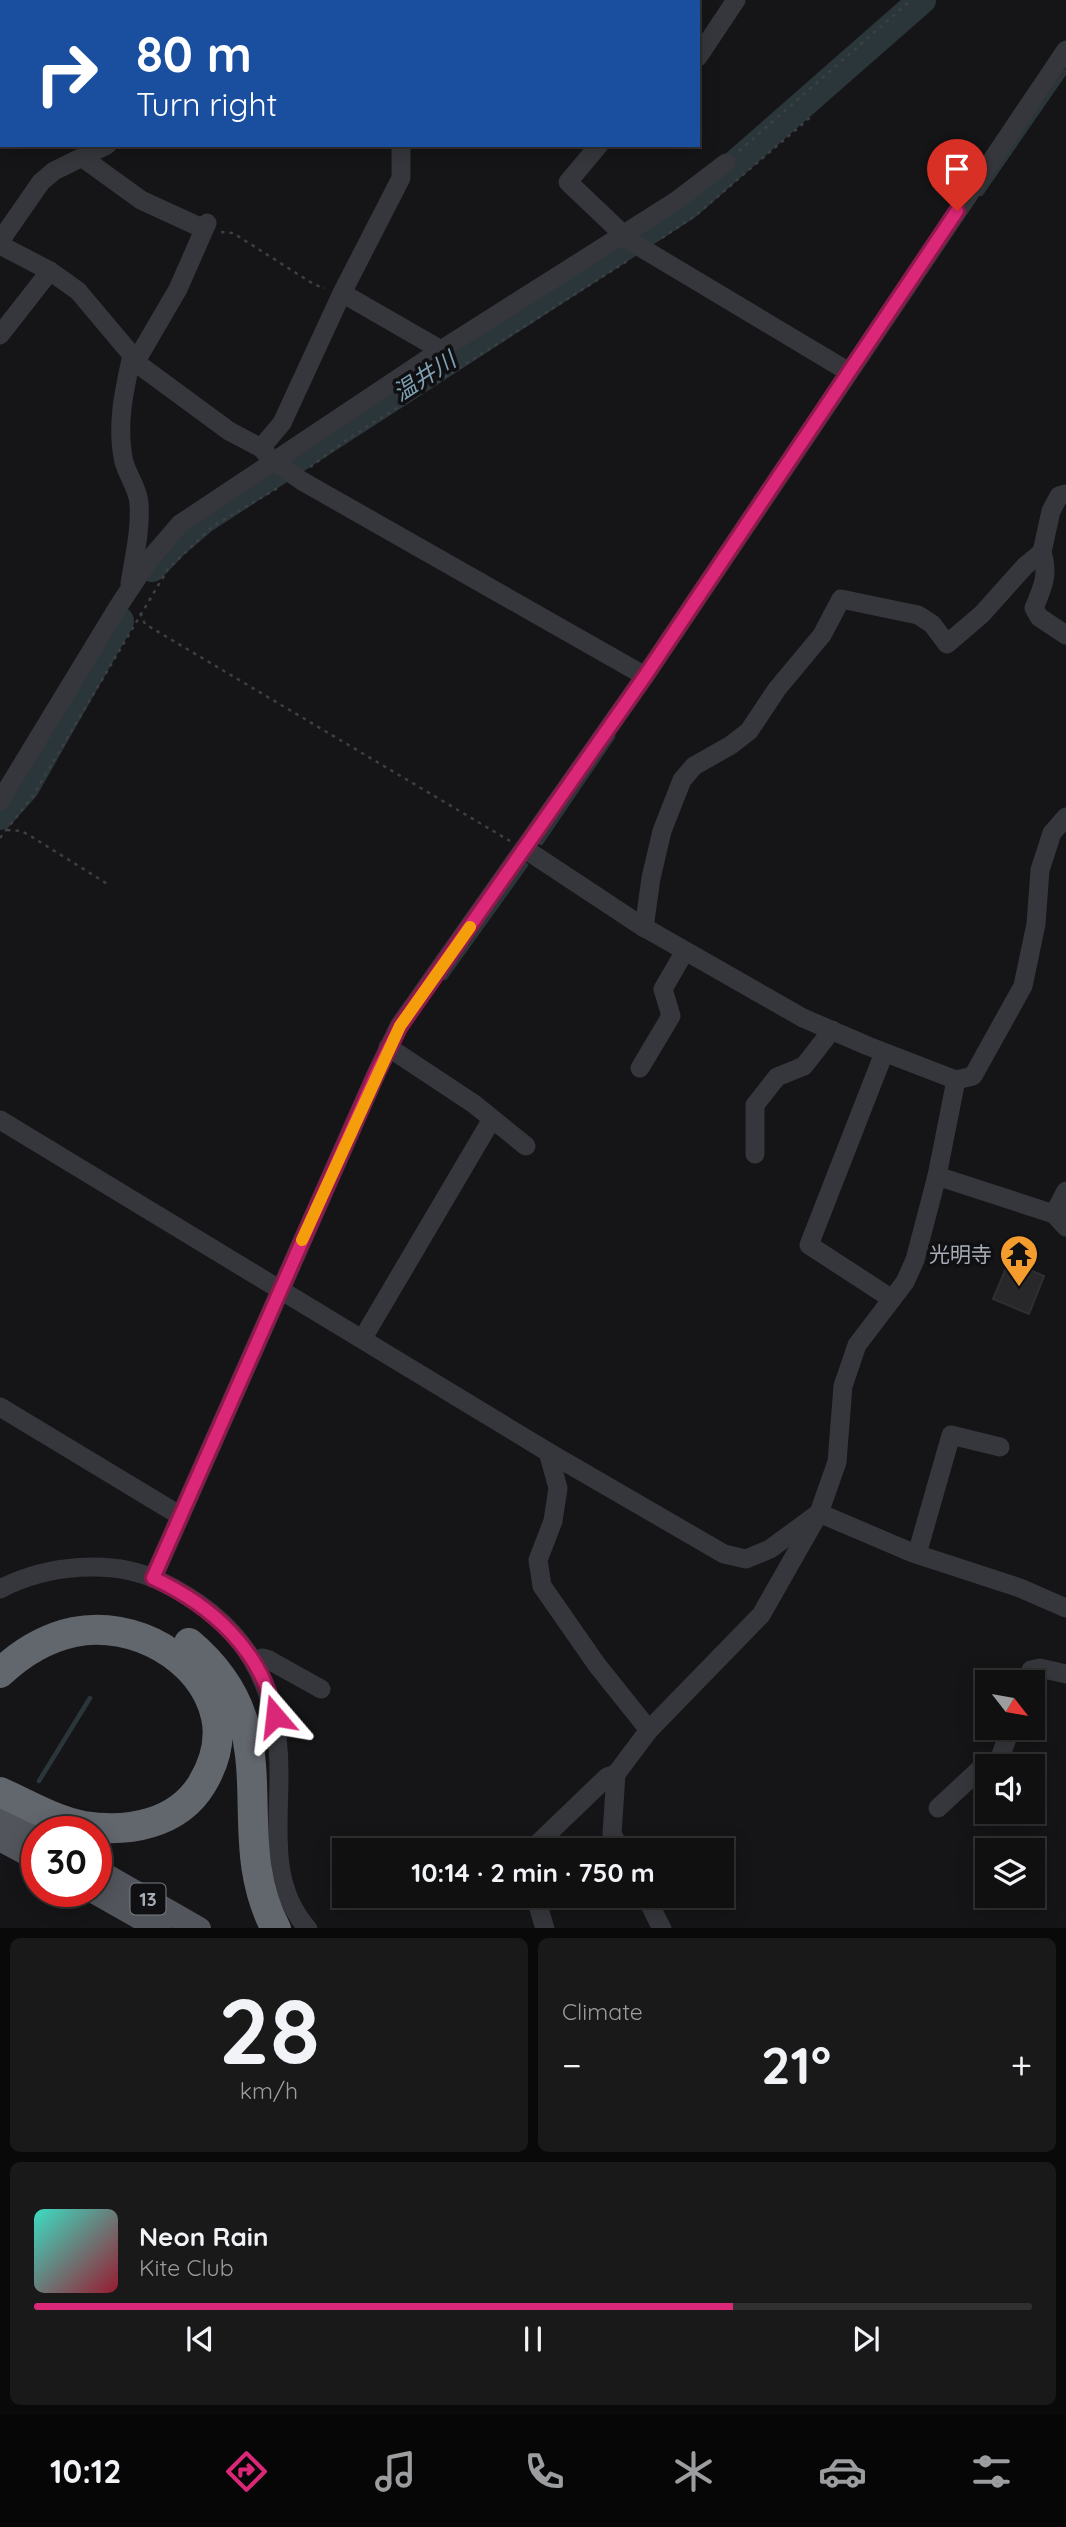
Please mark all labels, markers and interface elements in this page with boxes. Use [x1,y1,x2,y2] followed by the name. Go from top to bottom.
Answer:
[136,23,252,84] text: 80 m
[21,28,112,119] icon: right
[136,84,277,124] text: Turn right
[927,139,987,211] pin
[938,150,976,188] icon: arrive
[387,343,463,407] water label: 温井川
[998,1233,1040,1288] temple icon: 光明寺
[929,1241,992,1267] place label: 光明寺
[975,1670,1045,1740] north arrow
[975,1670,1045,1908] map controls
[238,1679,312,1753] position arrow
[975,1754,1045,1824] button: sound
[21,1816,112,1907] speed limit sign: 30
[975,1838,1045,1908] button: layers
[411,1856,655,1889] text: 10:14 · 2 min · 750 m
[130,1884,166,1914] road number: 13
[218,1973,320,2087] text: 28
[562,1997,643,2026] text: Climate
[761,2032,831,2097] text: 21°
[562,2041,582,2089] text: −
[1011,2041,1032,2089] text: +
[240,2076,298,2105] text: km/h
[139,2220,268,2253] text: Neon Rain
[139,2253,234,2282] text: Kite Club
[181,2320,219,2358] icon: previous
[514,2320,552,2358] icon: pause
[847,2320,885,2358] icon: next
[222,2447,271,2496] icon: directions
[371,2447,420,2496] icon: music
[520,2447,569,2496] icon: phone
[669,2447,718,2496] icon: climate
[818,2447,867,2496] icon: car
[967,2447,1016,2496] icon: filters
[50,2451,122,2491] text: 10:12

